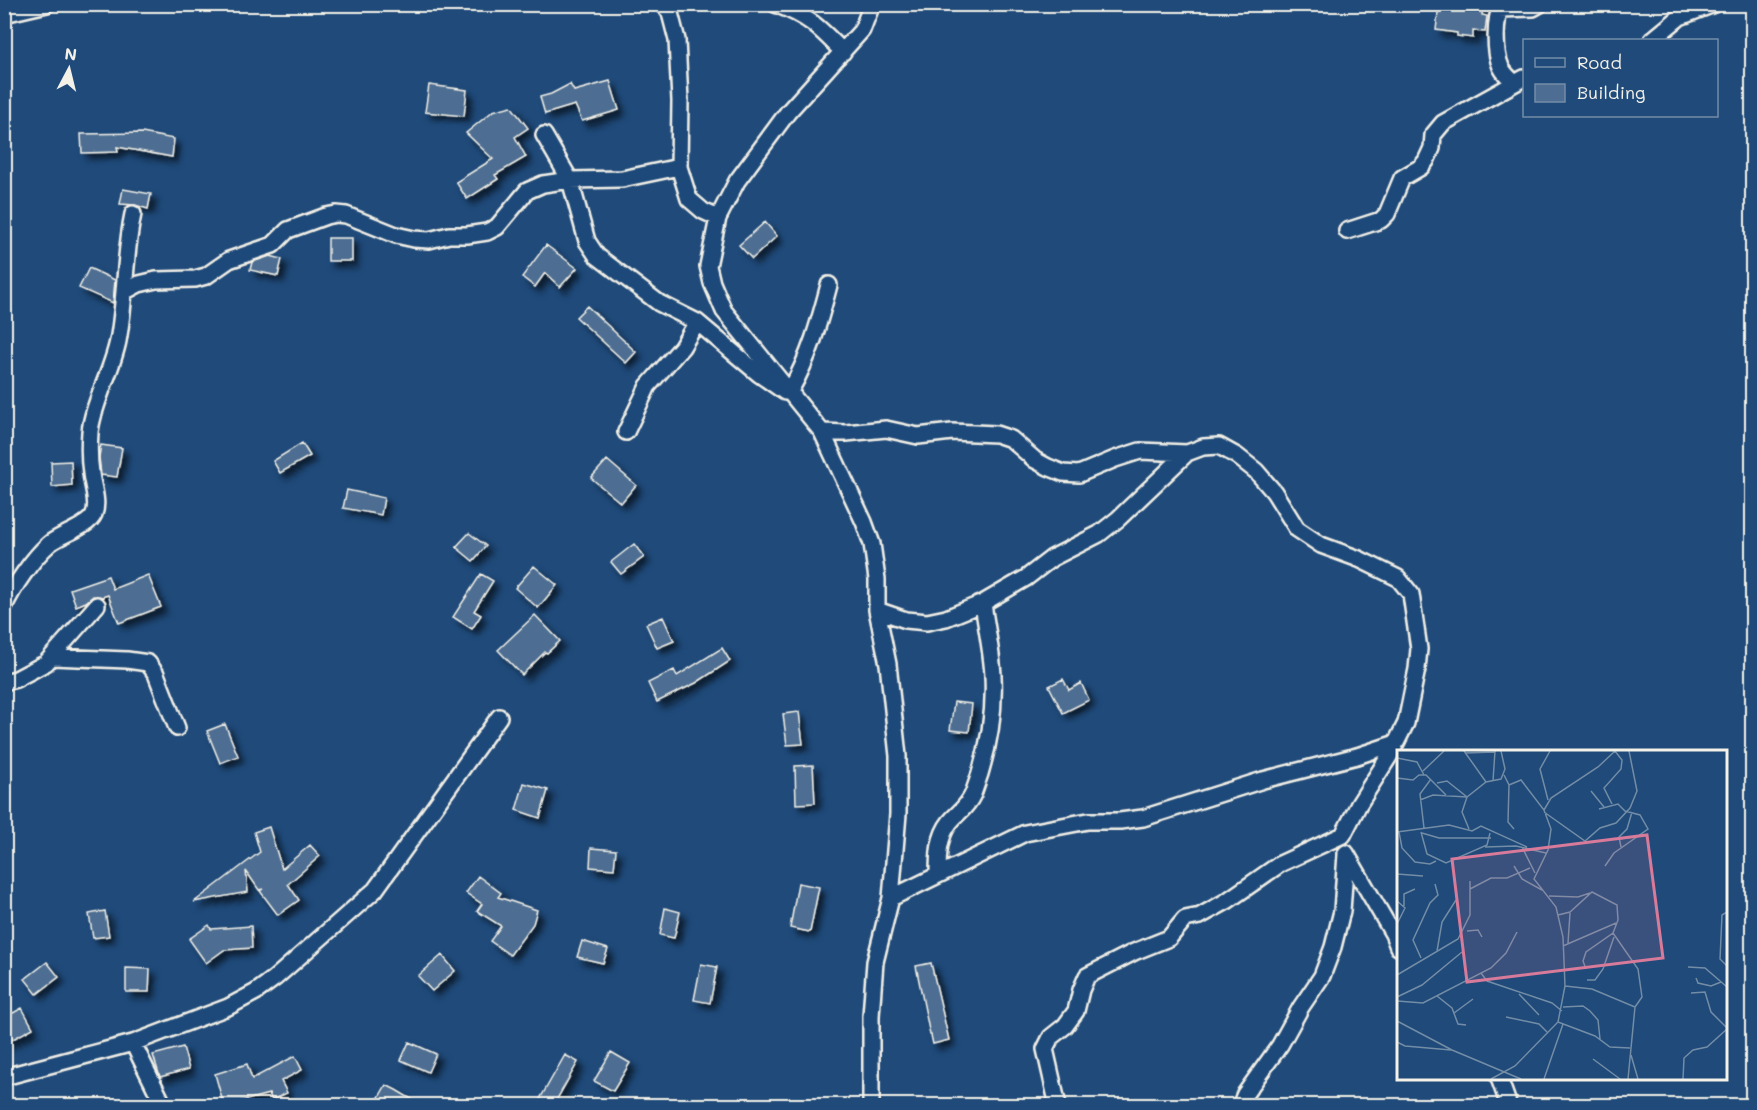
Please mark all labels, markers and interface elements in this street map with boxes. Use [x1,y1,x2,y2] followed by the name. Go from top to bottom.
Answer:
[39,39,99,99] north arrow
[1523,39,1718,117] legend
[64,42,78,65] text: N
[1577,50,1622,74] text: Road
[1577,80,1645,104] text: Building
[1397,750,1727,1080] inset map

